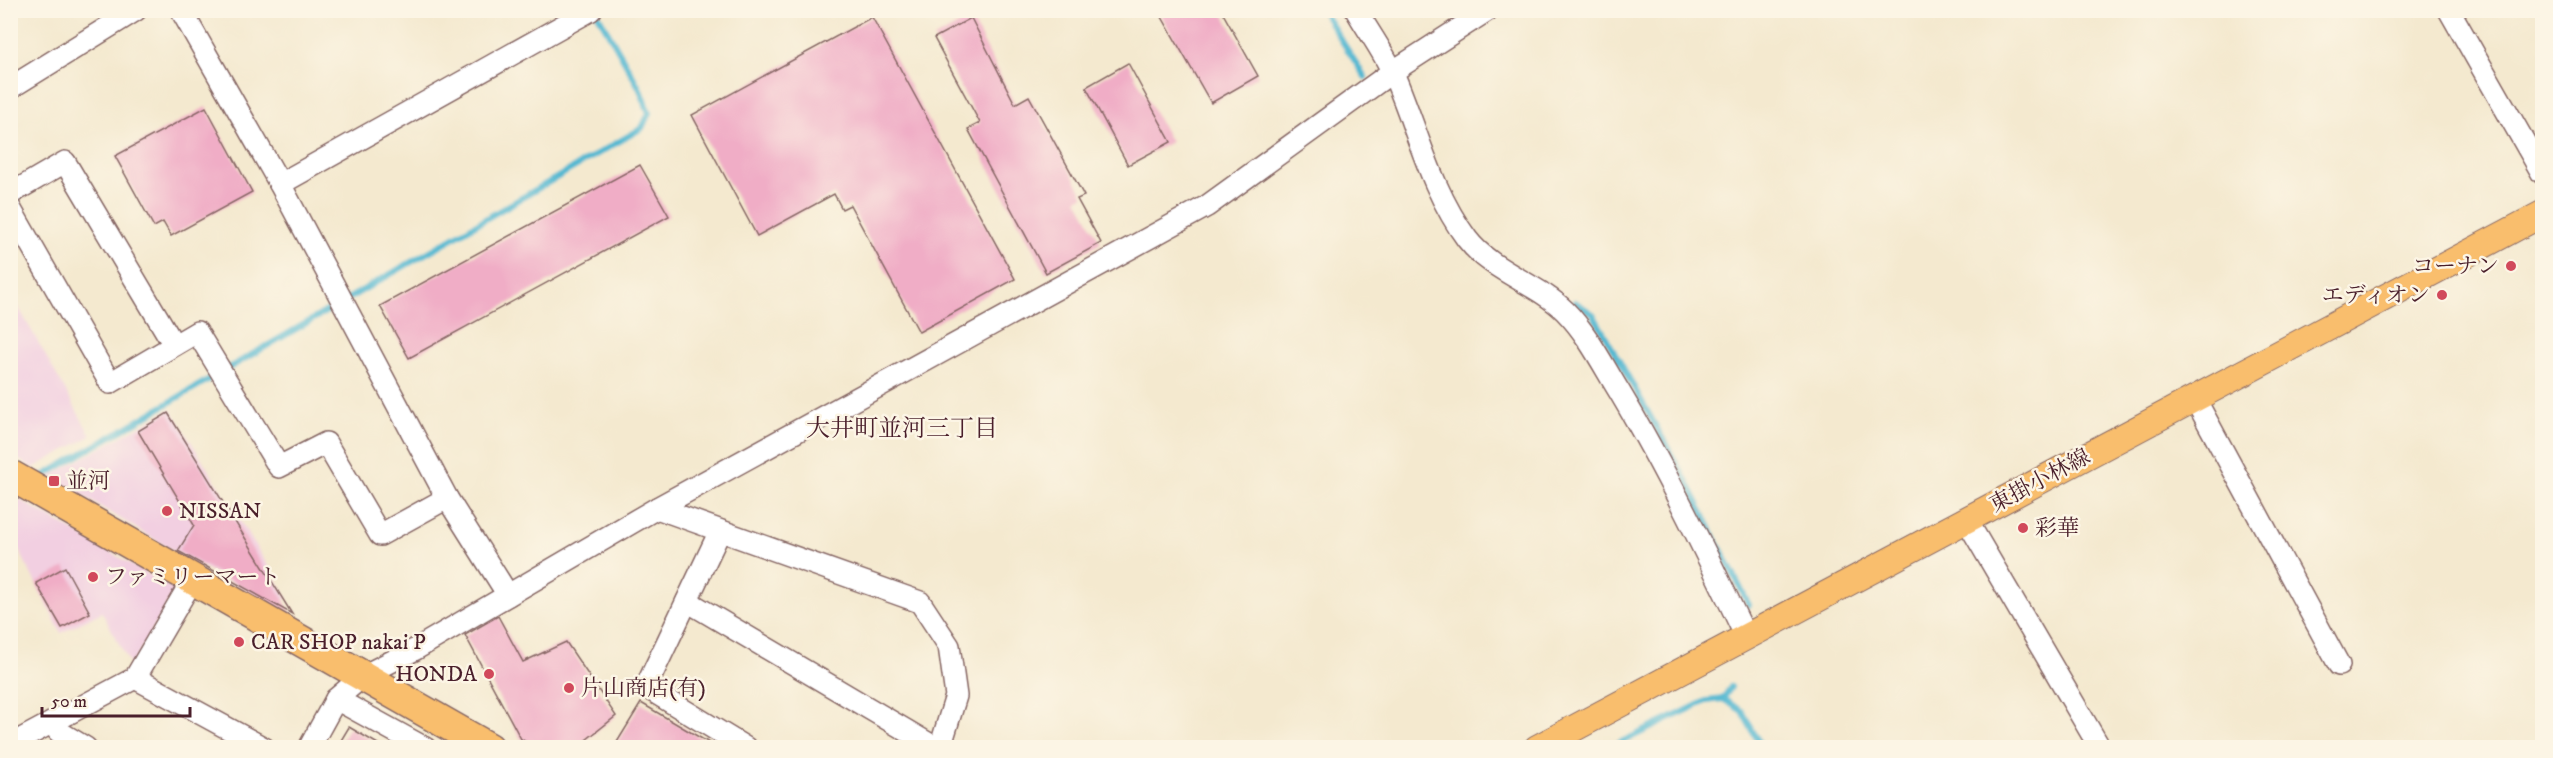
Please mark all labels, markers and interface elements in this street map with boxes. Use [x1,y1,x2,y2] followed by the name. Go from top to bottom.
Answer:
[2412,253,2499,280] place label: コーナン
[2504,259,2518,273] marker: コーナン
[2322,282,2430,309] place label: エディオン
[2435,288,2449,302] marker: エディオン
[806,414,998,444] district label: 大井町並河三丁目
[1985,443,2095,519] street label: 東掛小林線
[66,468,110,495] place label: 並河
[47,474,61,488] marker: 並河
[179,498,261,525] place label: NISSAN
[160,504,174,518] marker: NISSAN
[2035,515,2079,542] place label: 彩華
[2016,521,2030,535] marker: 彩華
[105,564,281,591] place label: ファミリーマート
[86,570,100,584] marker: ファミリーマート
[251,629,426,656] place label: CAR SHOP nakai P
[232,635,246,649] marker: CAR SHOP nakai P
[395,661,478,688] place label: HONDA
[482,667,496,681] marker: HONDA
[581,675,706,702] place label: 片山商店(有)
[42,680,190,718] scale bar
[562,681,576,695] marker: 片山商店(有)
[51,691,87,713] text: 50 m

